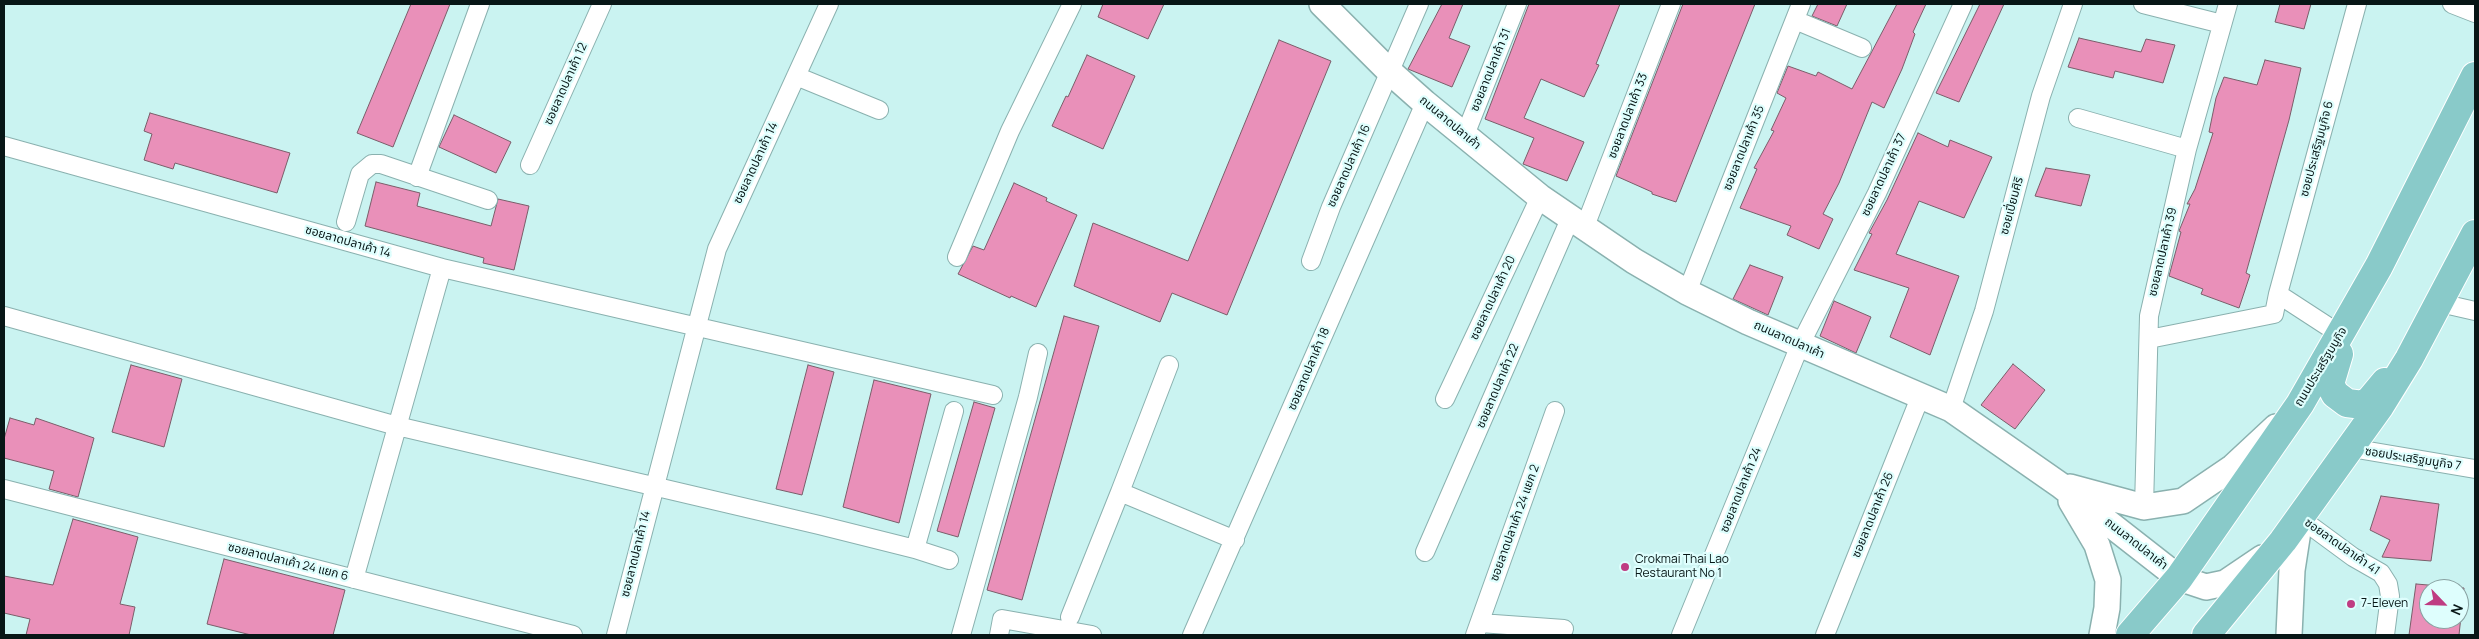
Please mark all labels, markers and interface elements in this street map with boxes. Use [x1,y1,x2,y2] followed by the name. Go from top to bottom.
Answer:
[1468,26,1514,114] street label: ซอยลาดปลาเค้า 31
[541,41,591,127] street label: ซอยลาดปลาเค้า 12
[1605,71,1651,161] street label: ซอยลาดปลาเค้า 33
[1416,93,1484,153] street label: ถนนลาดปลาเค้า
[2297,99,2337,199] street label: ซอยประเสริฐมนูกิจ 6
[1720,103,1768,193] street label: ซอยลาดปลาเค้า 35
[731,120,781,206] street label: ซอยลาดปลาเค้า 14
[1324,122,1374,210] street label: ซอยลาดปลาเค้า 16
[1859,131,1909,219] street label: ซอยลาดปลาเค้า 37
[1997,176,2027,236] street label: ซอยเปี่ยมศิริ
[2146,206,2180,298] street label: ซอยลาดปลาเค้า 39
[303,223,393,261] street label: ซอยลาดปลาเค้า 14
[1467,254,1519,342] street label: ซอยลาดปลาเค้า 20
[1751,318,1827,362] street label: ถนนลาดปลาเค้า
[1285,325,1333,413] street label: ซอยลาดปลาเค้า 18
[2292,325,2350,409] street label: ถนนประเสริฐมนูกิจ
[1474,342,1522,430] street label: ซอยลาดปลาเค้า 22
[2364,444,2462,474] street label: ซอยประเสริฐมนูกิจ 7
[1717,445,1765,535] street label: ซอยลาดปลาเค้า 24
[1487,463,1543,583] street label: ซอยลาดปลาเค้า 24 แยก 2
[1849,470,1897,560] street label: ซอยลาดปลาเค้า 26
[618,509,654,599] street label: ซอยลาดปลาเค้า 14
[2102,515,2170,573] street label: ถนนลาดปลาเค้า
[2302,516,2382,578] street label: ซอยลาดปลาเค้า 41
[226,540,350,584] street label: ซอยลาดปลาเค้า 24 แยก 6
[1635,553,1729,581] place label: Crokmai Thai Lao Restaurant No 1
[1619,561,1631,573] marker: Crokmai Thai Lao Restaurant No 1
[2419,579,2469,629] north arrow
[2361,597,2408,611] place label: 7-Eleven
[2345,598,2357,610] marker: 7-Eleven
[2447,601,2468,618] text: N

